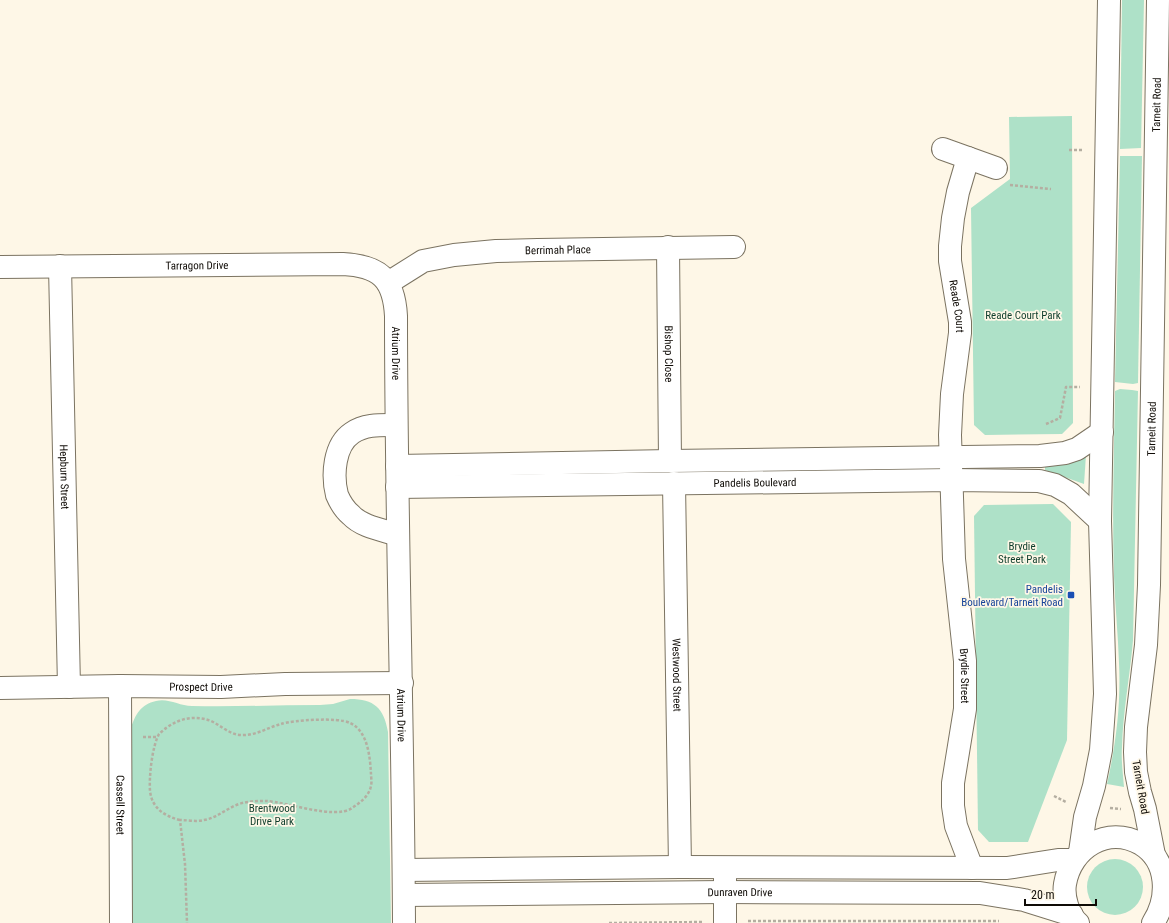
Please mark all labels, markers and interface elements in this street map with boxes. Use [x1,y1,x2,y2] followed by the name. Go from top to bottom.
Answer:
[1150,77,1164,132] street label: Tarneit Road
[525,243,591,257] street label: Berrimah Place
[165,259,229,273] street label: Tarragon Drive
[946,279,966,333] street label: Reade Court
[985,309,1061,322] park label: Reade Court Park
[662,325,675,383] street label: Bishop Close
[389,326,402,380] street label: Atrium Drive
[1145,401,1159,456] street label: Tarneit Road
[57,444,71,510] street label: Hepburn Street
[713,476,797,490] street label: Pandelis Boulevard
[998,540,1046,566] park label: Brydie Street Park
[961,583,1063,609] place label: Pandelis Boulevard/Tarneit Road
[1066,590,1076,600] marker: Pandelis Boulevard/Tarneit Road
[669,638,684,712] street label: Westwood Street
[957,648,971,704] street label: Brydie Street
[169,680,233,694] street label: Prospect Drive
[394,688,408,742] street label: Atrium Drive
[1129,759,1152,815] street label: Tarneit Road
[113,775,127,835] street label: Cassell Street
[249,802,295,828] park label: Brentwood Drive Park
[1025,881,1096,907] scale bar
[707,886,772,899] street label: Dunraven Drive
[1031,888,1055,902] text: 20 m

